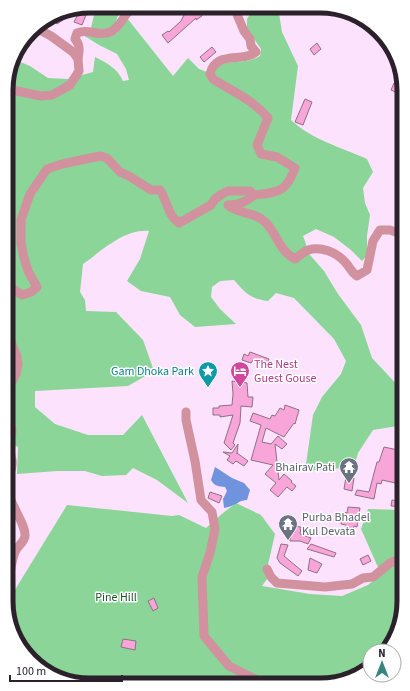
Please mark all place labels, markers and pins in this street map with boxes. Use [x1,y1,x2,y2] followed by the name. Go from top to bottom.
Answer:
[254,356,317,387] place label: The Nest Guest Gouse
[197,360,219,388] place icon: Gam Dhoka Park
[229,360,251,388] hotel icon: The Nest Guest Gouse
[111,363,194,380] place label: Gam Dhoka Park
[338,456,360,484] temple icon: Bhairav Pati
[275,459,335,476] place label: Bhairav Pati
[302,509,370,540] place label: Purba Bhadel Kul Devata
[277,513,299,541] temple icon: Purba Bhadel Kul Devata

